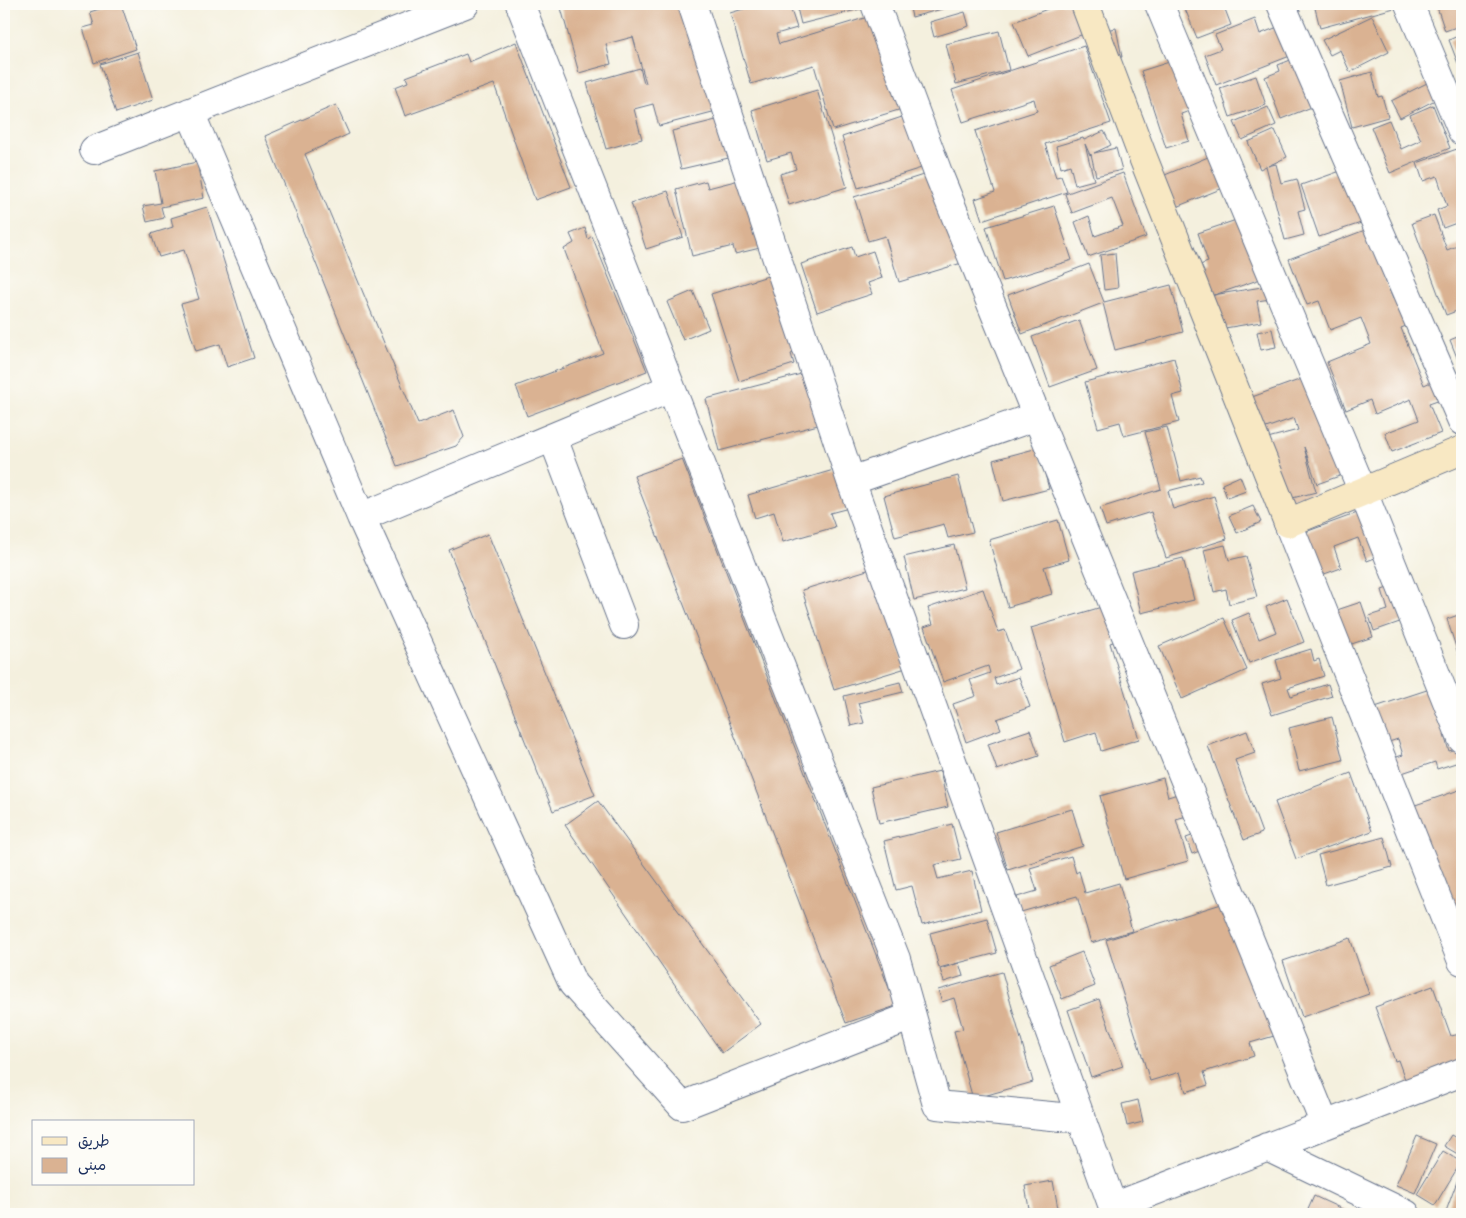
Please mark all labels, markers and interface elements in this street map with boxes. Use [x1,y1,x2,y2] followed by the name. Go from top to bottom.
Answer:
[32,1120,195,1186] legend
[78,1132,110,1152] text: طريق
[78,1156,106,1176] text: مبنى

